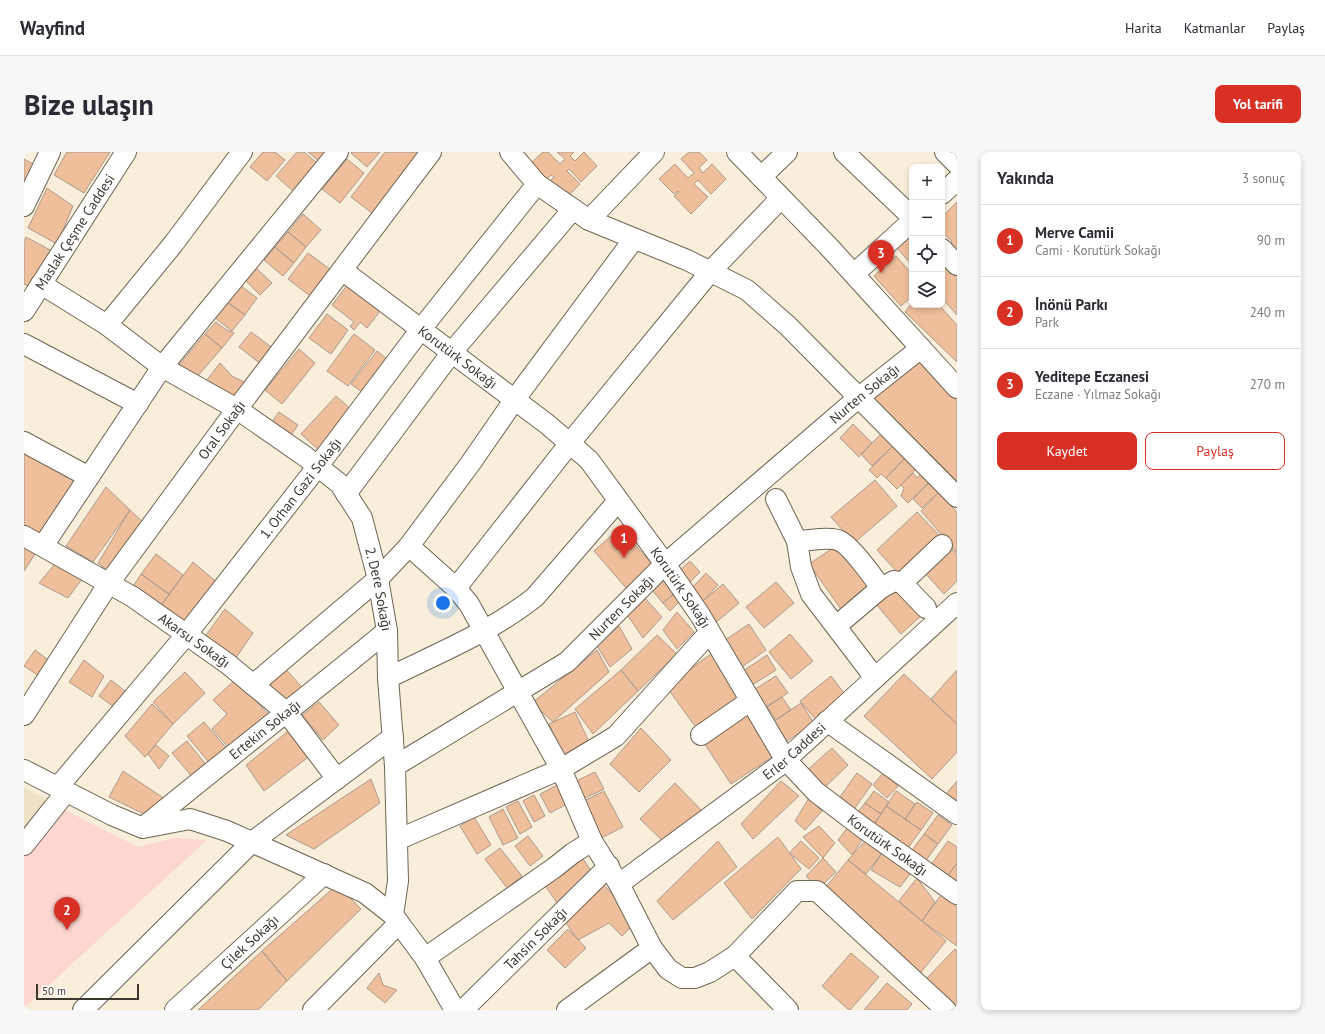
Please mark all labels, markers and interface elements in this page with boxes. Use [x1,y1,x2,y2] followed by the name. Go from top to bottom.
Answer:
[20,16,85,40] text: Wayfind
[1125,19,1162,37] text: Harita
[1184,19,1245,37] text: Katmanlar
[1267,19,1305,37] text: Paylaş
[1215,85,1301,123] button: Yol tarifi
[24,86,154,123] text: Bize ulaşın
[909,164,945,308] map controls
[909,164,945,200] button: +
[997,167,1054,189] text: Yakında
[31,170,119,293] street label: Maslak Çeşme Caddesi
[1242,170,1285,187] text: 3 sonuç
[909,200,945,236] button: −
[1035,223,1114,242] text: Merve Camii
[1006,232,1014,249] text: 1
[1257,232,1285,249] text: 90 m
[909,236,945,272] button: locate
[868,240,894,273] pin: 3
[1035,242,1161,259] text: Cami · Korutürk Sokağı
[909,272,945,308] button: layers
[1035,295,1108,314] text: İnönü Parkı
[1006,304,1014,321] text: 2
[1250,304,1285,321] text: 240 m
[1035,314,1059,331] text: Park
[415,321,501,393] street label: Korutürk Sokağı
[826,360,903,428] street label: Nurten Sokağı
[1035,367,1149,386] text: Yeditepe Eczanesi
[1006,376,1014,393] text: 3
[1250,376,1285,393] text: 270 m
[1035,386,1161,403] text: Eczane · Yılmaz Sokağı
[194,397,249,463] street label: Oral Sokağı
[997,432,1137,470] button: Kaydet
[1145,432,1285,470] button: Paylaş
[256,434,345,542] street label: 1. Orhan Gazi Sokağı
[611,525,637,558] pin: 1
[647,543,715,632] street label: Korutürk Sokağı
[361,545,396,632] street label: 2. Dere Sokağı
[585,571,658,644] street label: Nurten Sokağı
[433,593,453,613] your location
[155,609,234,672] street label: Akarsu Sokağı
[226,695,304,763] street label: Ertekin Sokağı
[759,718,830,784] street label: Erler Caddesi
[844,810,931,880] street label: Korutürk Sokağı
[54,897,80,930] pin: 2
[500,903,571,974] street label: Tahsin Sokağı
[217,911,283,973] street label: Çilek Sokağı
[36,982,139,1001] scale bar
[42,984,66,998] text: 50 m

